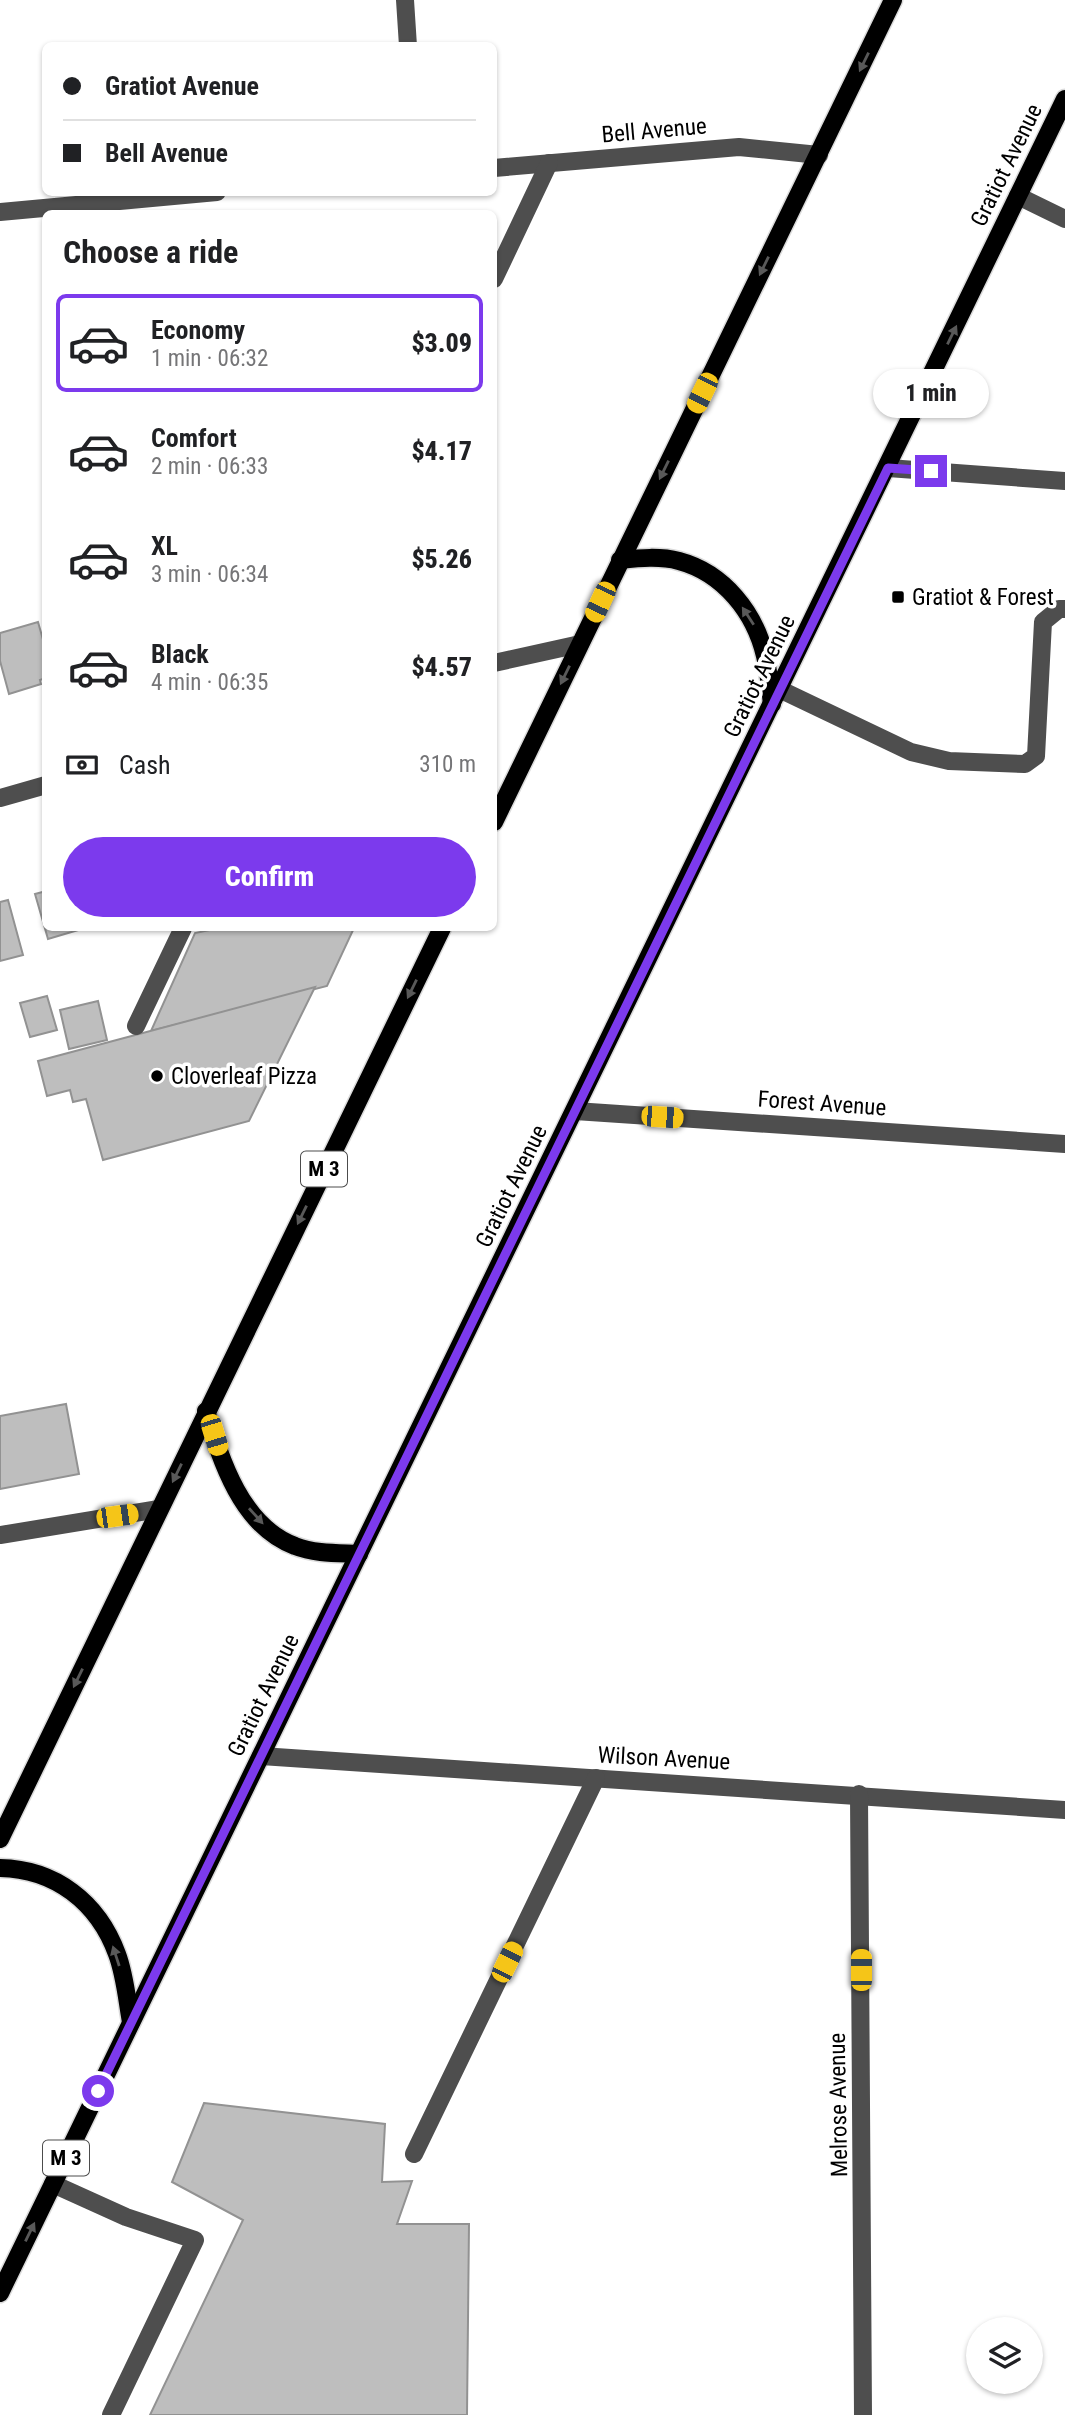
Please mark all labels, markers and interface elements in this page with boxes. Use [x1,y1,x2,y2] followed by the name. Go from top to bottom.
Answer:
[858,51,869,72] one-way arrow
[105,71,259,101] text: Gratiot Avenue
[965,99,1048,231] street label: Gratiot Avenue
[600,112,708,149] street label: Bell Avenue
[105,138,228,168] text: Bell Avenue
[63,233,238,271] text: Choose a ride
[759,256,770,276] one-way arrow
[67,312,130,375] icon: car
[151,315,245,345] text: Economy
[946,325,957,345] one-way arrow
[411,328,472,358] text: $3.09
[151,345,268,372] text: 1 min · 06:32
[684,370,721,416] car
[873,370,989,419] callout: 1 min
[905,380,957,407] text: 1 min
[67,420,130,483] icon: car
[151,423,237,453] text: Comfort
[411,436,472,466] text: $4.17
[151,453,268,480] text: 2 min · 06:33
[915,455,947,487] route end
[659,460,670,480] one-way arrow
[67,528,130,591] icon: car
[151,531,178,561] text: XL
[411,544,472,574] text: $5.26
[151,561,268,588] text: 3 min · 06:34
[582,579,619,625] car
[912,584,1054,611] place label: Gratiot & Forest
[890,589,906,605] marker: Gratiot & Forest
[741,607,755,625] one-way arrow
[718,610,801,742] street label: Gratiot Avenue
[67,636,130,699] icon: car
[151,639,209,669] text: Black
[411,652,472,682] text: $4.57
[559,665,571,685] one-way arrow
[151,669,268,696] text: 4 min · 06:35
[63,746,101,784] icon: cash
[119,750,171,780] text: Cash
[419,751,476,778] text: 310 m
[63,837,476,917] button: Confirm
[406,979,418,999] one-way arrow
[171,1063,317,1090] place label: Cloverleaf Pizza
[149,1068,165,1084] marker: Cloverleaf Pizza
[757,1086,887,1121] street label: Forest Avenue
[641,1105,684,1129] car
[470,1120,553,1252] street label: Gratiot Avenue
[301,1152,347,1186] road number: M 3
[296,1205,307,1225] one-way arrow
[198,1412,231,1458] car
[171,1463,182,1483] one-way arrow
[95,1503,140,1529] car
[247,1507,263,1524] one-way arrow
[222,1629,305,1761] street label: Gratiot Avenue
[72,1668,83,1688] one-way arrow
[597,1742,731,1775] street label: Wilson Avenue
[489,1939,526,1985] car
[111,1945,121,1966] one-way arrow
[851,1949,872,1991] car
[824,2033,853,2177] street label: Melrose Avenue
[82,2075,114,2107] route start
[43,2140,89,2176] road number: M 3
[24,2222,36,2242] one-way arrow
[966,2317,1043,2394] map controls
[966,2317,1043,2394] button: layers

